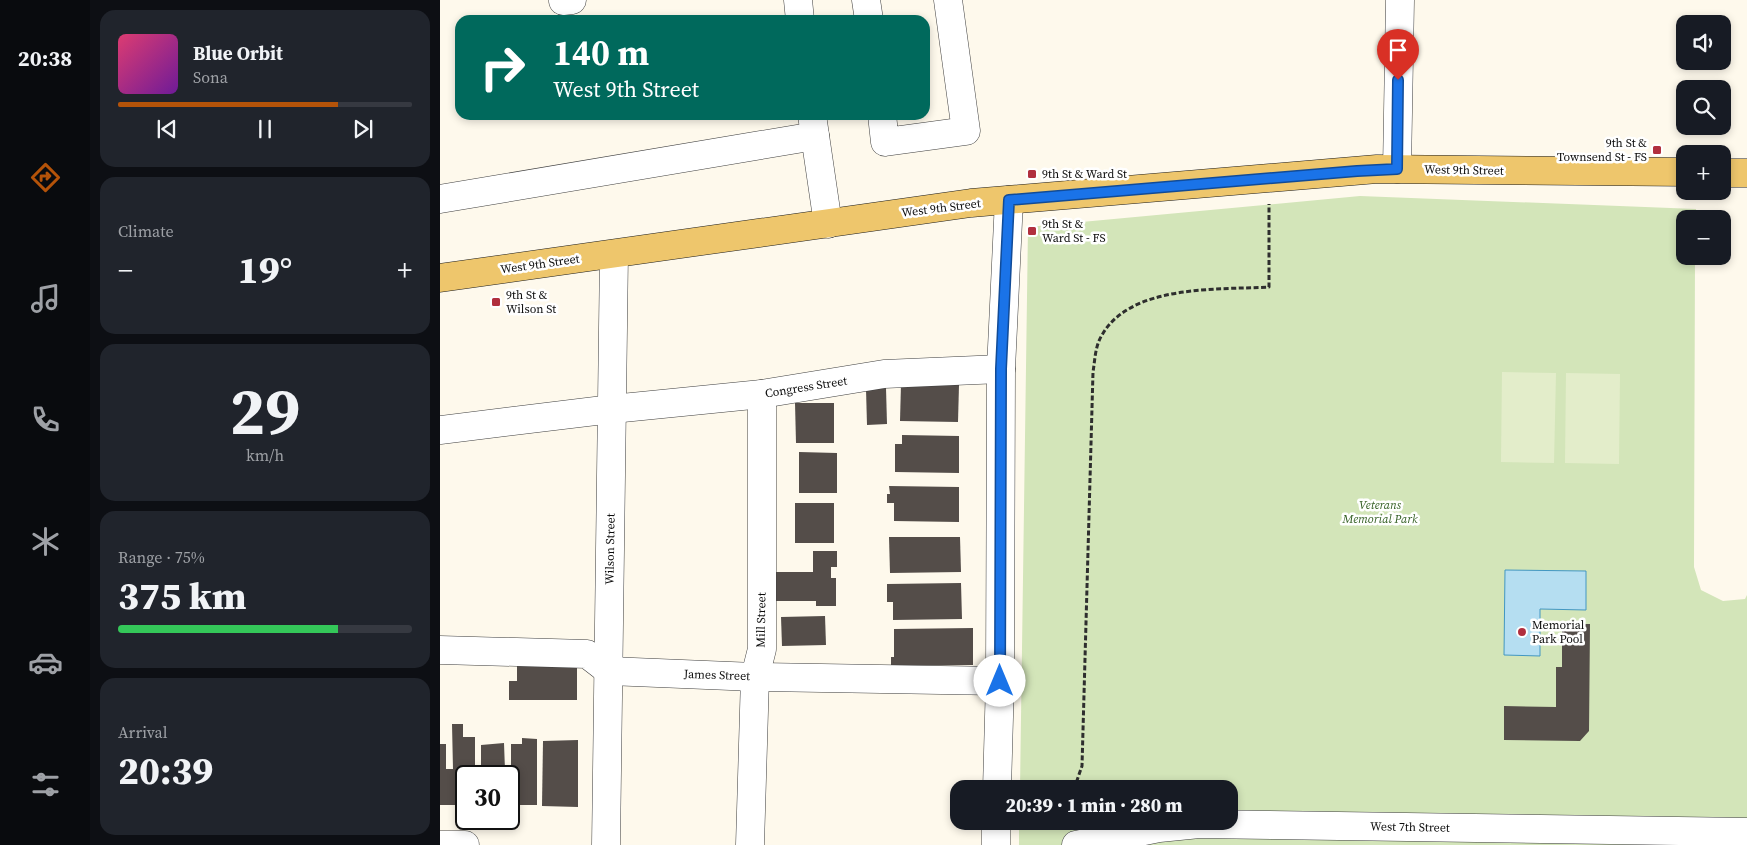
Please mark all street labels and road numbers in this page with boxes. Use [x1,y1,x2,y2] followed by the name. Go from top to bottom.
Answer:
[1424,161,1504,179] street label: West 9th Street
[900,195,982,221] street label: West 9th Street
[499,251,581,277] street label: West 9th Street
[764,373,848,401] street label: Congress Street
[601,513,619,585] street label: Wilson Street
[753,592,769,648] street label: Mill Street
[683,666,750,684] street label: James Street
[1370,818,1450,836] street label: West 7th Street

